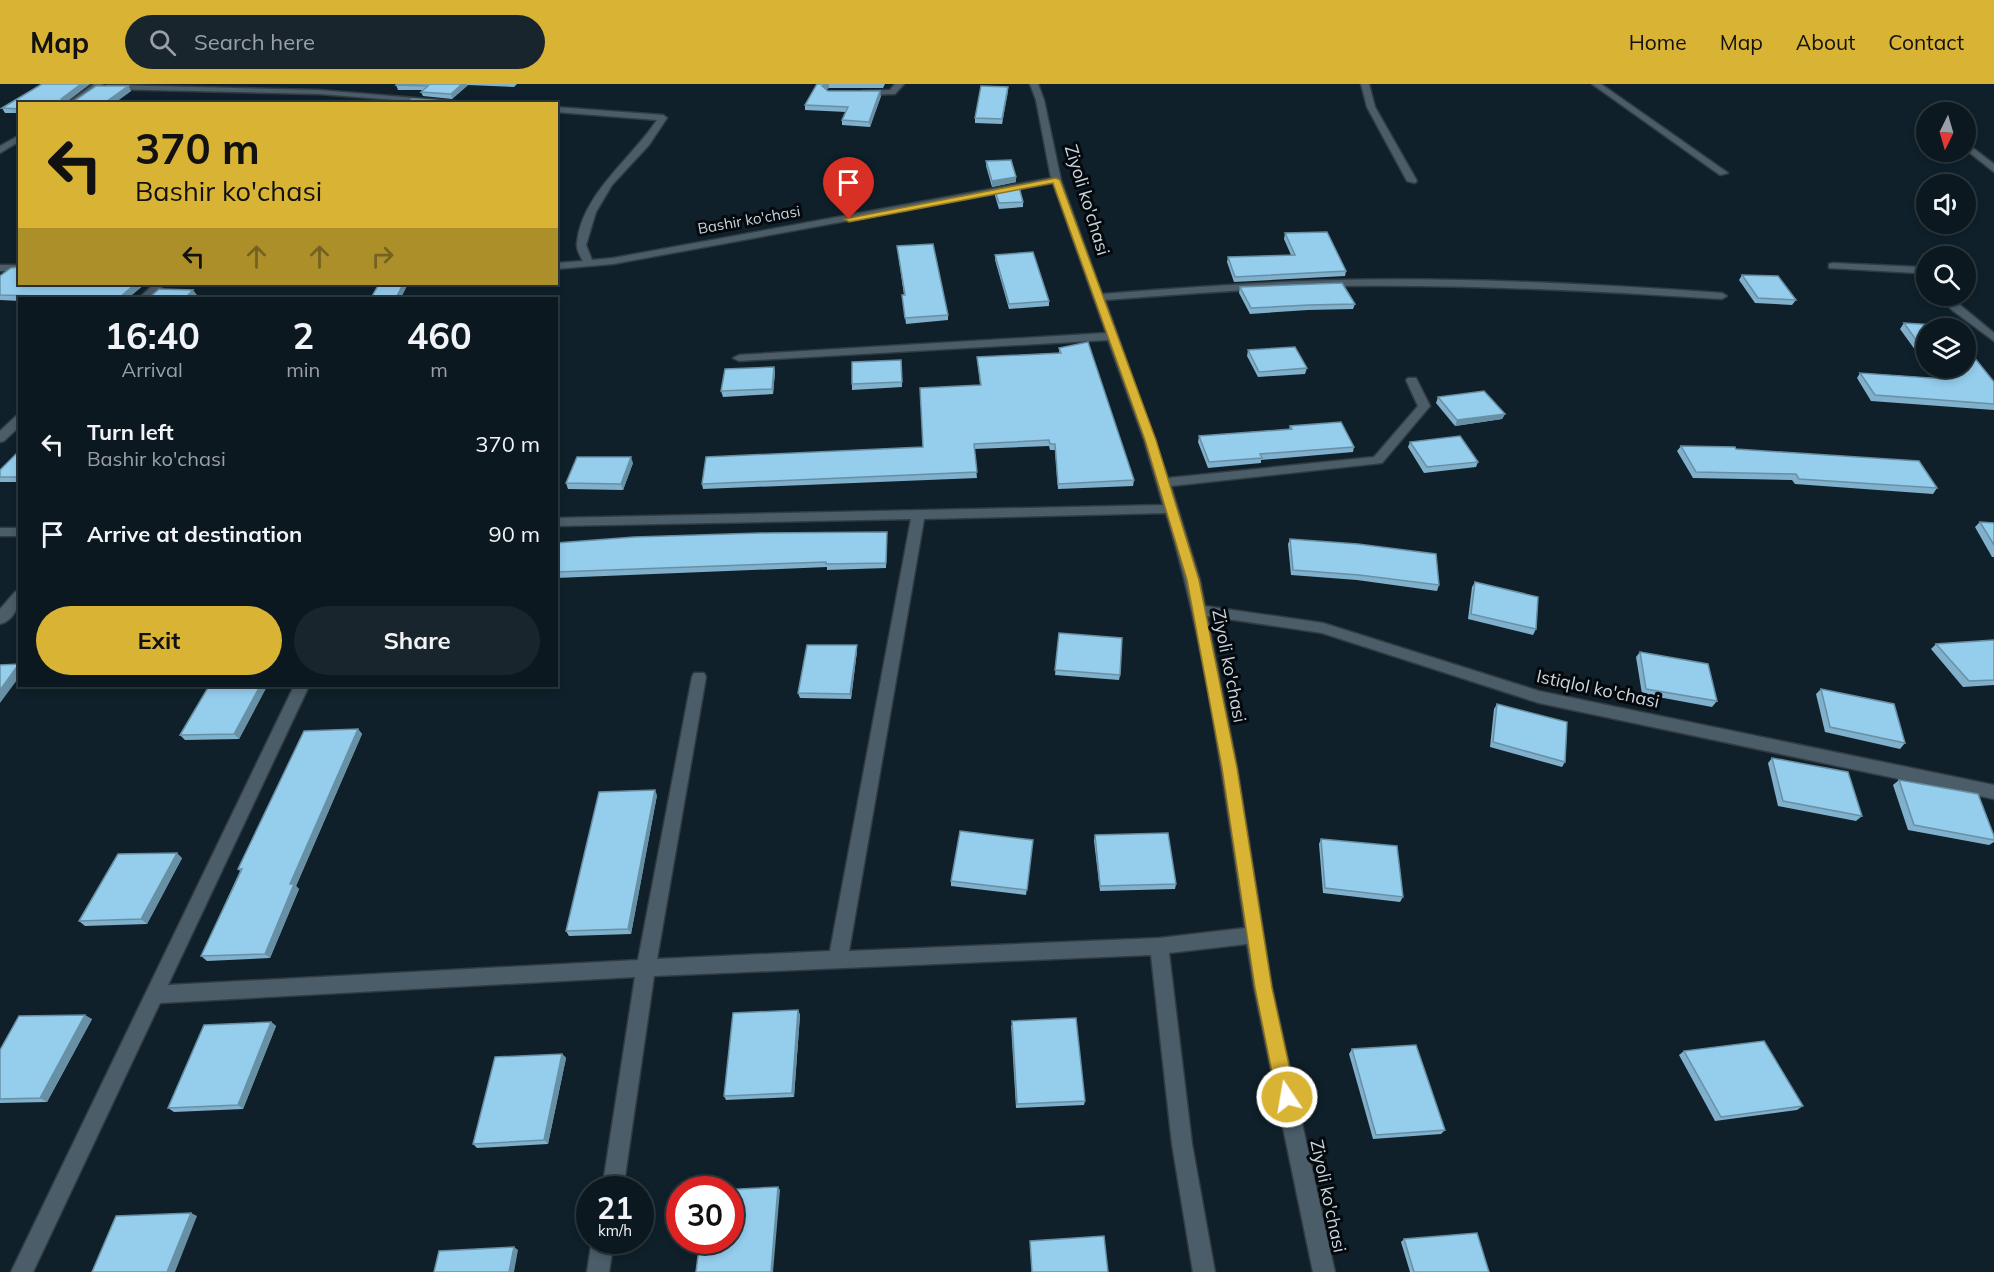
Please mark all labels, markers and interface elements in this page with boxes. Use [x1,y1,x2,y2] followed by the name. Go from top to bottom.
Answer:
[125,15,545,69] search box
[30,25,89,60] text: Map
[146,26,179,59] icon: search
[194,28,315,56] text: Search here
[1629,29,1687,55] text: Home
[1720,29,1763,55] text: Map
[1796,29,1855,55] text: About
[1888,29,1964,55] text: Contact
[1916,102,1976,162] north arrow
[1916,102,1976,378] map controls
[135,122,260,175] text: 370 m
[36,126,114,204] icon: left
[1060,142,1115,258] street label: Ziyoli ko'chasi
[823,157,874,219] pin
[832,166,865,199] icon: arrive
[135,174,322,208] text: Bashir ko'chasi
[1916,174,1976,234] button: sound
[696,201,802,238] street label: Bashir ko'chasi
[177,240,210,273] icon: left
[240,240,273,273] icon: ahead
[303,240,336,273] icon: ahead
[366,240,399,273] icon: right
[1916,246,1976,306] button: search
[104,313,200,358] text: 16:40
[292,313,314,358] text: 2
[407,313,472,358] text: 460
[1916,318,1976,378] button: layers
[122,357,183,382] text: Arrival
[286,357,320,382] text: min
[430,357,448,382] text: m
[87,418,174,446] text: Turn left
[36,428,69,461] icon: left
[475,430,540,458] text: 370 m
[87,446,226,471] text: Bashir ko'chasi
[36,518,69,551] icon: arrive
[87,520,302,548] text: Arrive at destination
[489,520,540,548] text: 90 m
[36,606,282,675] button: Exit
[294,606,540,675] button: Share
[1207,607,1252,724] street label: Ziyoli ko'chasi
[1534,664,1662,713] street label: Istiqlol ko'chasi
[1255,1065,1319,1129] position arrow
[1305,1137,1352,1254] street label: Ziyoli ko'chasi
[666,1176,744,1254] speed limit sign: 30
[597,1189,633,1227] text: 21
[598,1221,632,1240] text: km/h

